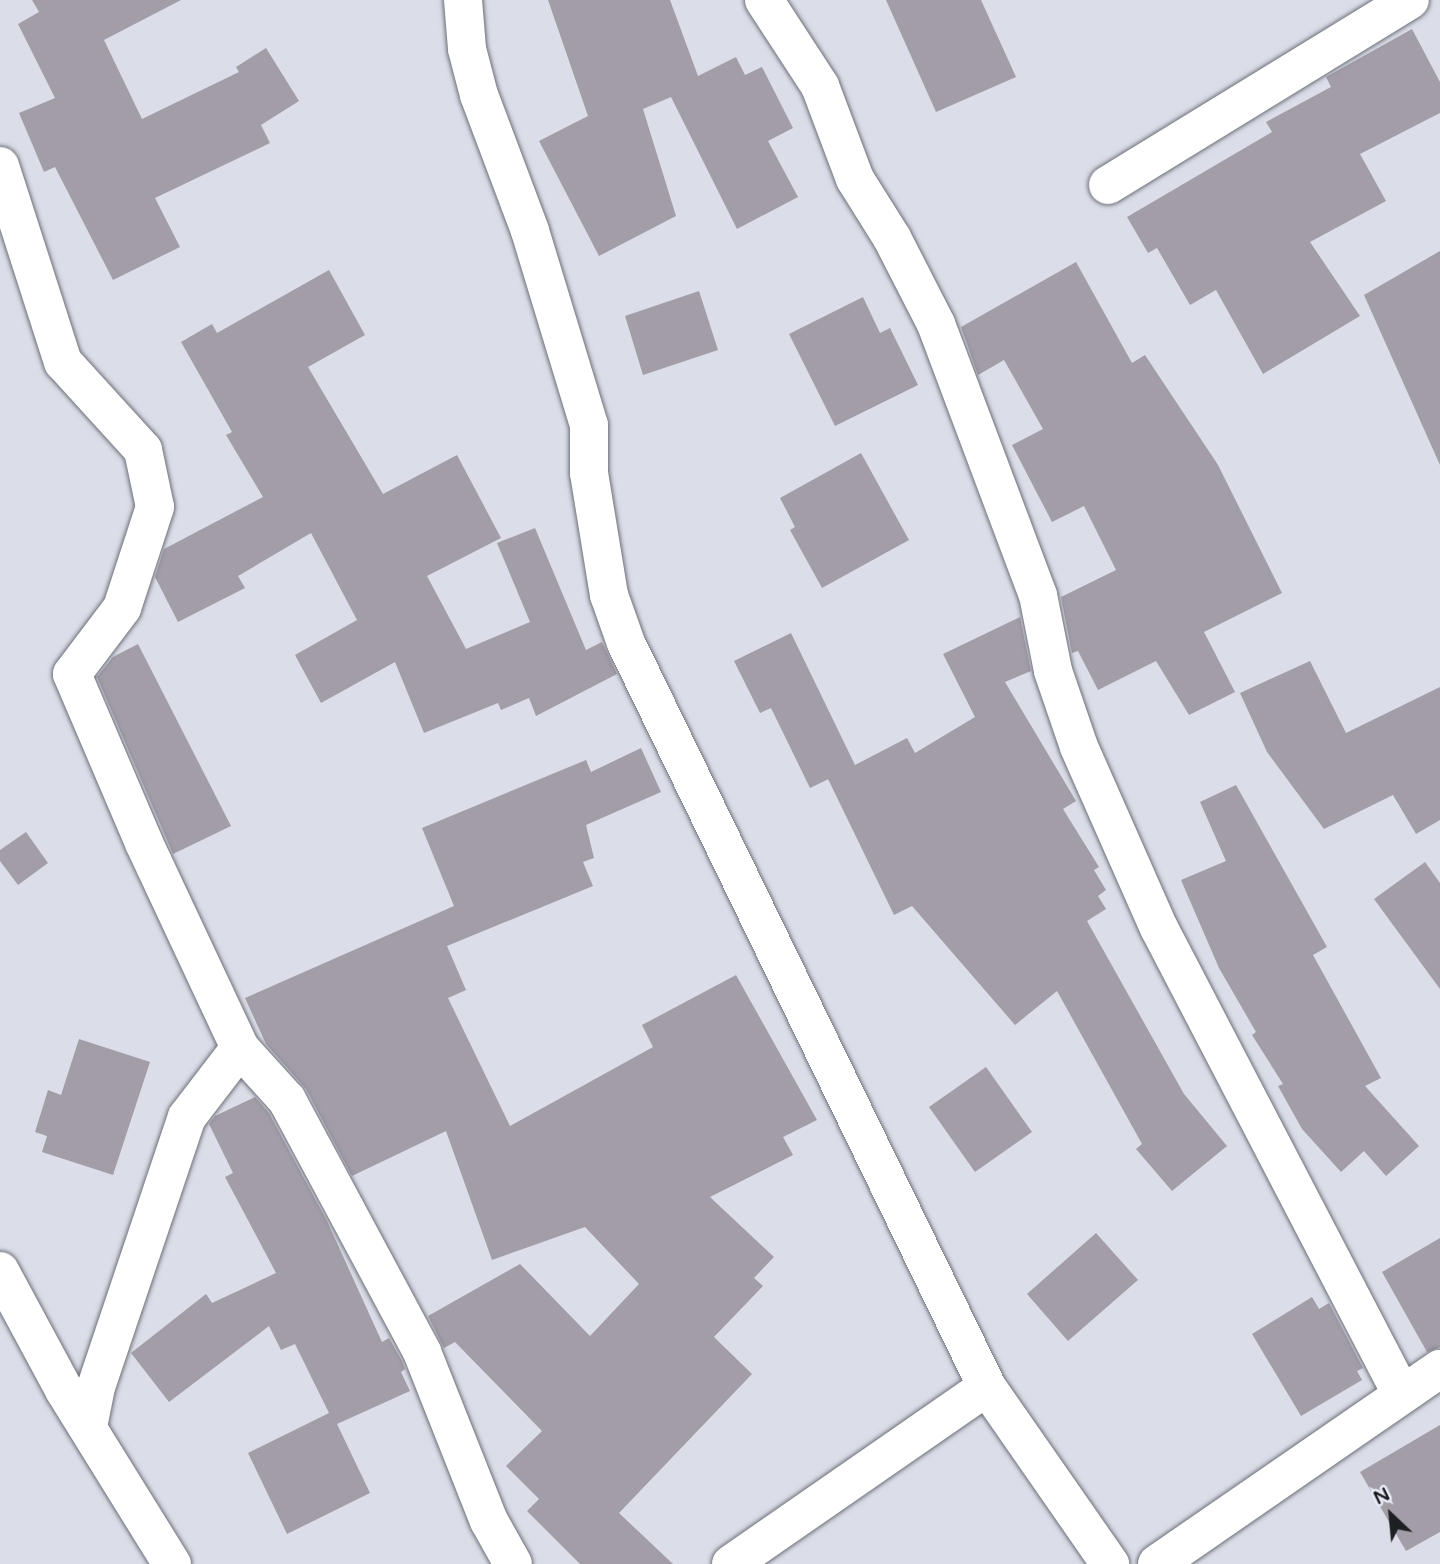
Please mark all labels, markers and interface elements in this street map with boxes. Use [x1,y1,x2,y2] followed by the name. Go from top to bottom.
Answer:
[1356,1480,1426,1550] north arrow
[1370,1483,1393,1509] text: N

